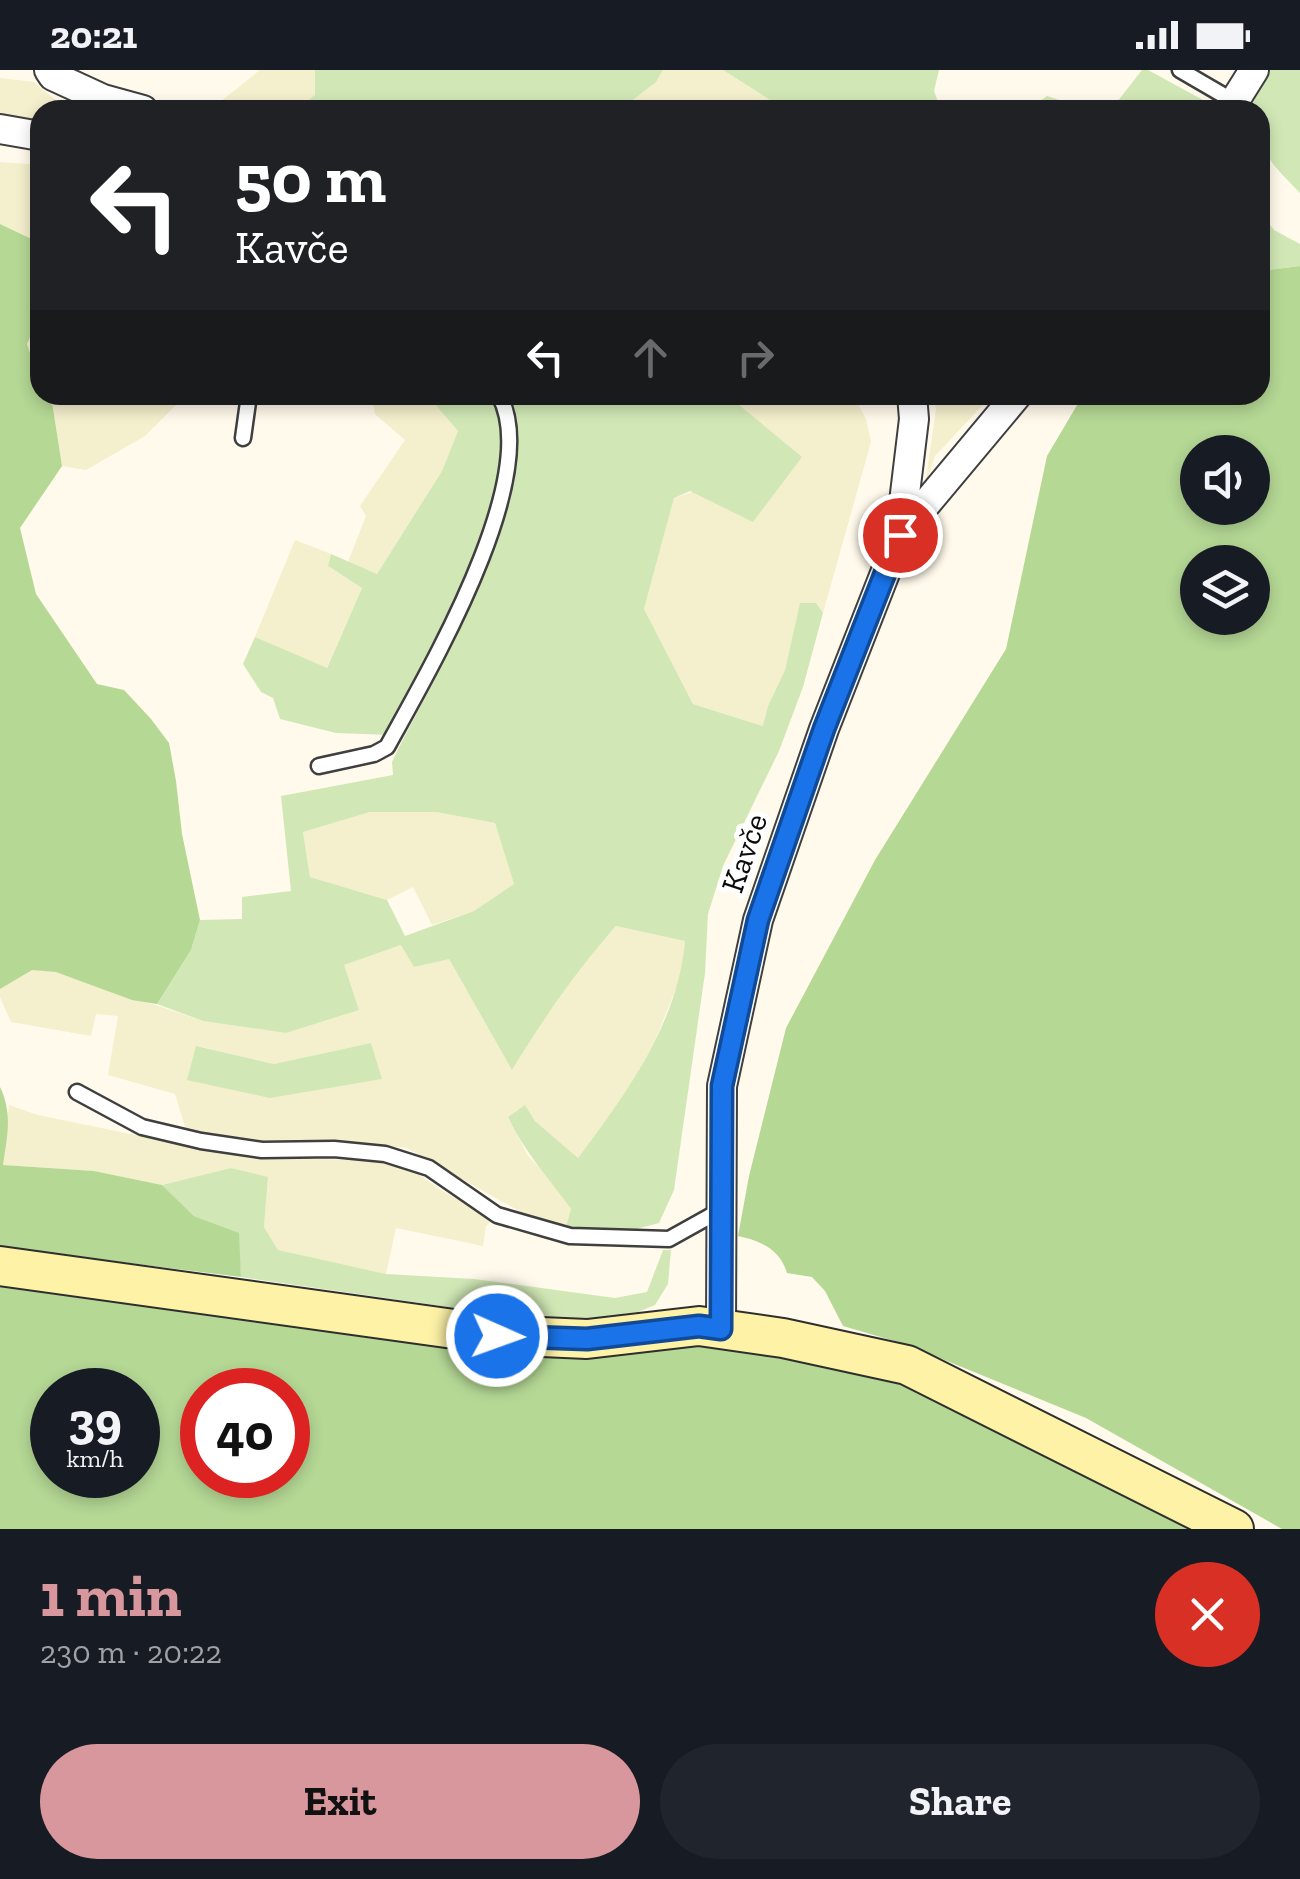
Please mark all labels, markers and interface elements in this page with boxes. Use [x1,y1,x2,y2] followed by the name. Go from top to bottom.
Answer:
[50,12,137,58] text: 20:21
[235,136,386,220] text: 50 m
[70,140,200,270] icon: left
[235,221,349,275] text: Kavče
[518,330,573,385] icon: left
[623,330,678,385] icon: ahead
[728,330,783,385] icon: right
[1180,435,1270,635] map controls
[1180,435,1270,525] button: sound
[858,493,943,578] pin
[873,508,928,563] icon: arrive
[1180,545,1270,635] button: layers
[713,809,775,897] street label: Kavče
[445,1284,549,1388] position arrow
[180,1368,310,1498] speed limit sign: 40
[68,1391,122,1451] text: 39
[66,1443,124,1473] text: km/h
[40,1559,182,1631] text: 1 min
[1155,1562,1260,1667] button: close
[40,1633,222,1671] text: 230 m · 20:22
[40,1744,640,1859] button: Exit
[660,1744,1260,1859] button: Share

